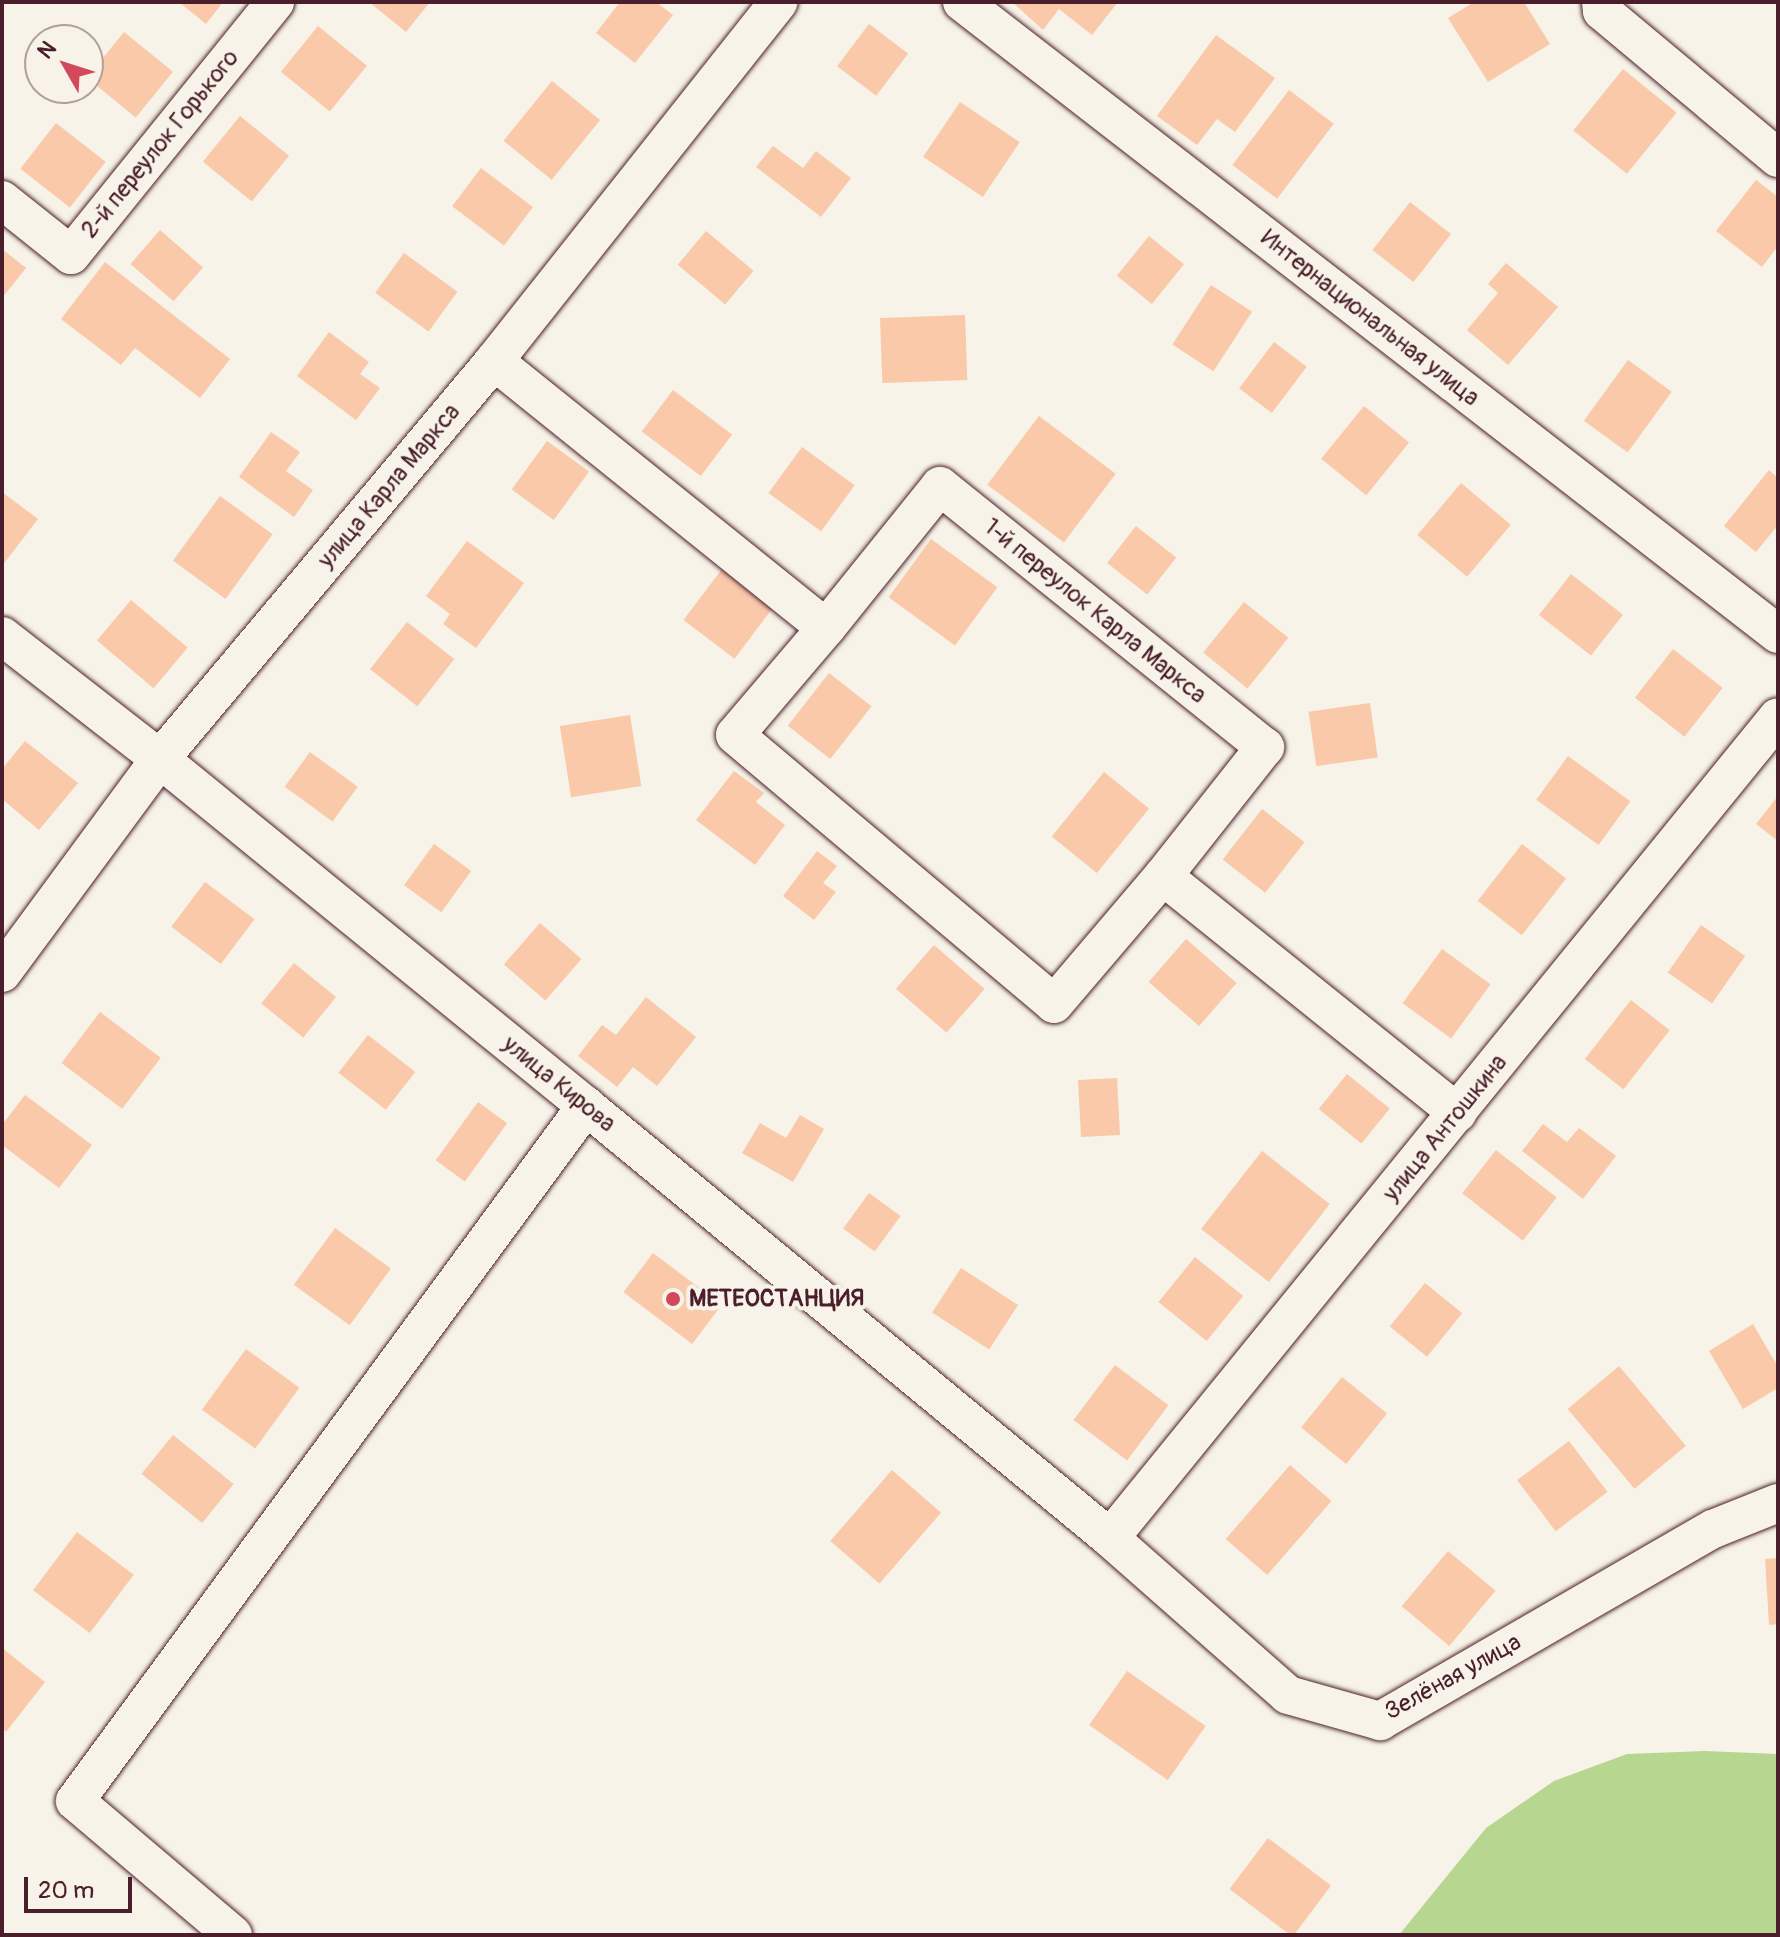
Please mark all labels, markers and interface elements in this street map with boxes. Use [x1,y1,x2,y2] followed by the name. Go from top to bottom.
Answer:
[24,24,104,104] north arrow
[31,36,62,65] text: N
[75,44,245,244] street label: 2-й переулок Горького
[1255,224,1485,412] street label: Интернациональная улица
[312,398,466,574] street label: улица Карла Маркса
[978,512,1212,710] street label: 1-й переулок Карла Маркса
[497,1030,621,1138] street label: улица Кирова
[1377,1049,1513,1207] street label: улица Антошкина
[689,1285,864,1313] place label: МЕТЕОСТАНЦИЯ
[664,1290,682,1308] marker: МЕТЕОСТАНЦИЯ
[1380,1628,1526,1726] street label: Зелёная улица
[28,1861,136,1911] scale bar
[38,1876,94,1905] text: 20 m

